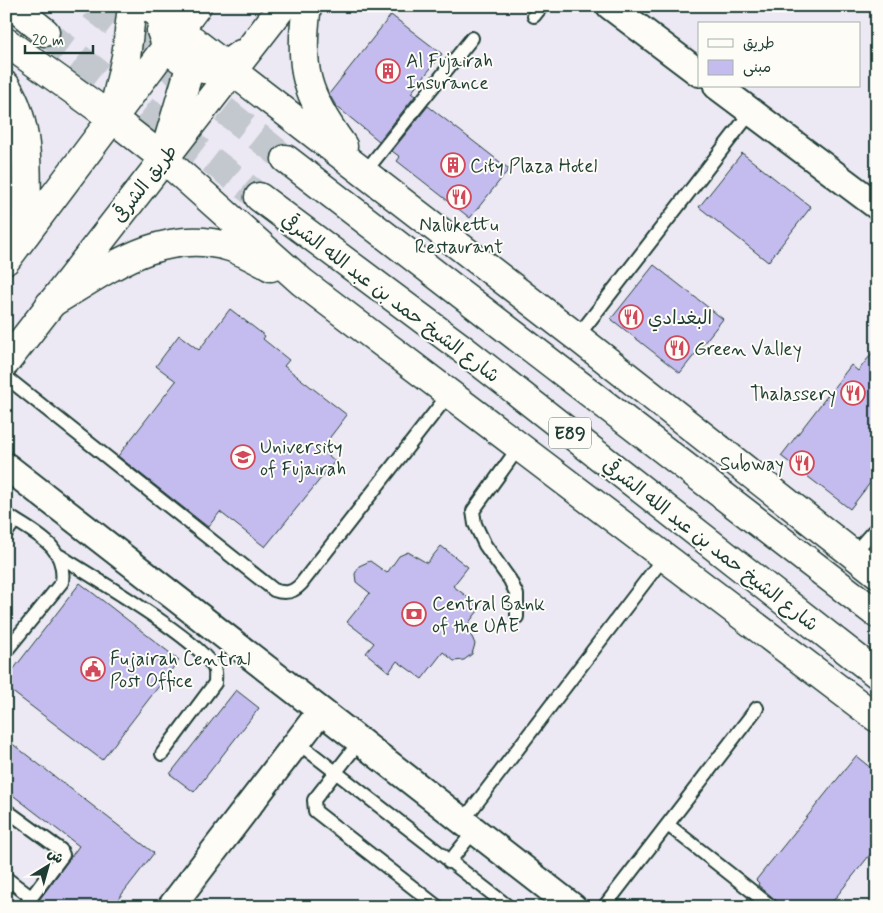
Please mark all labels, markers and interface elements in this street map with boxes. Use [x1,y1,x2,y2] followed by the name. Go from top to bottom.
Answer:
[25,22,92,54] scale bar
[698,22,860,88] legend
[32,31,64,51] text: 20 m
[743,34,775,54] text: طريق
[406,49,493,96] place label: Al Fujairah Insurance
[375,58,401,84] building icon: Al Fujairah Insurance
[743,58,771,78] text: مبنى
[106,139,183,228] street label: طريق الشرقى
[440,152,466,178] building icon: City Plaza Hotel
[470,154,598,179] place label: City Plaza Hotel
[446,184,472,210] restaurant icon: Nalukettu Restaurant
[276,207,505,389] street label: شارع الشيخ حمد بن عبد الله الشرقي
[415,213,503,260] place label: Nalukettu Restaurant
[618,304,644,330] restaurant icon: البغدادي
[648,306,712,332] place label: البغدادي
[664,335,690,361] restaurant icon: Green Valley
[694,337,802,363] place label: Green Valley
[840,380,866,406] restaurant icon: Thalassery
[750,382,836,408] place label: Thalassery
[549,418,591,448] road number: E89
[260,435,346,483] place label: University of Fujairah
[230,444,256,470] school or university icon: University of Fujairah
[789,450,815,476] restaurant icon: Subway
[597,452,824,637] street label: شارع الشيخ حمد بن عبد الله الشرقي
[720,452,784,478] place label: Subway
[432,592,545,639] place label: Central Bank of the UAE
[401,601,427,627] bank icon: Central Bank of the UAE
[110,647,251,694] place label: Fujairah Central Post Office
[80,656,106,682] public building icon: Fujairah Central Post Office
[22,840,72,890] north arrow
[44,845,67,868] text: ش

